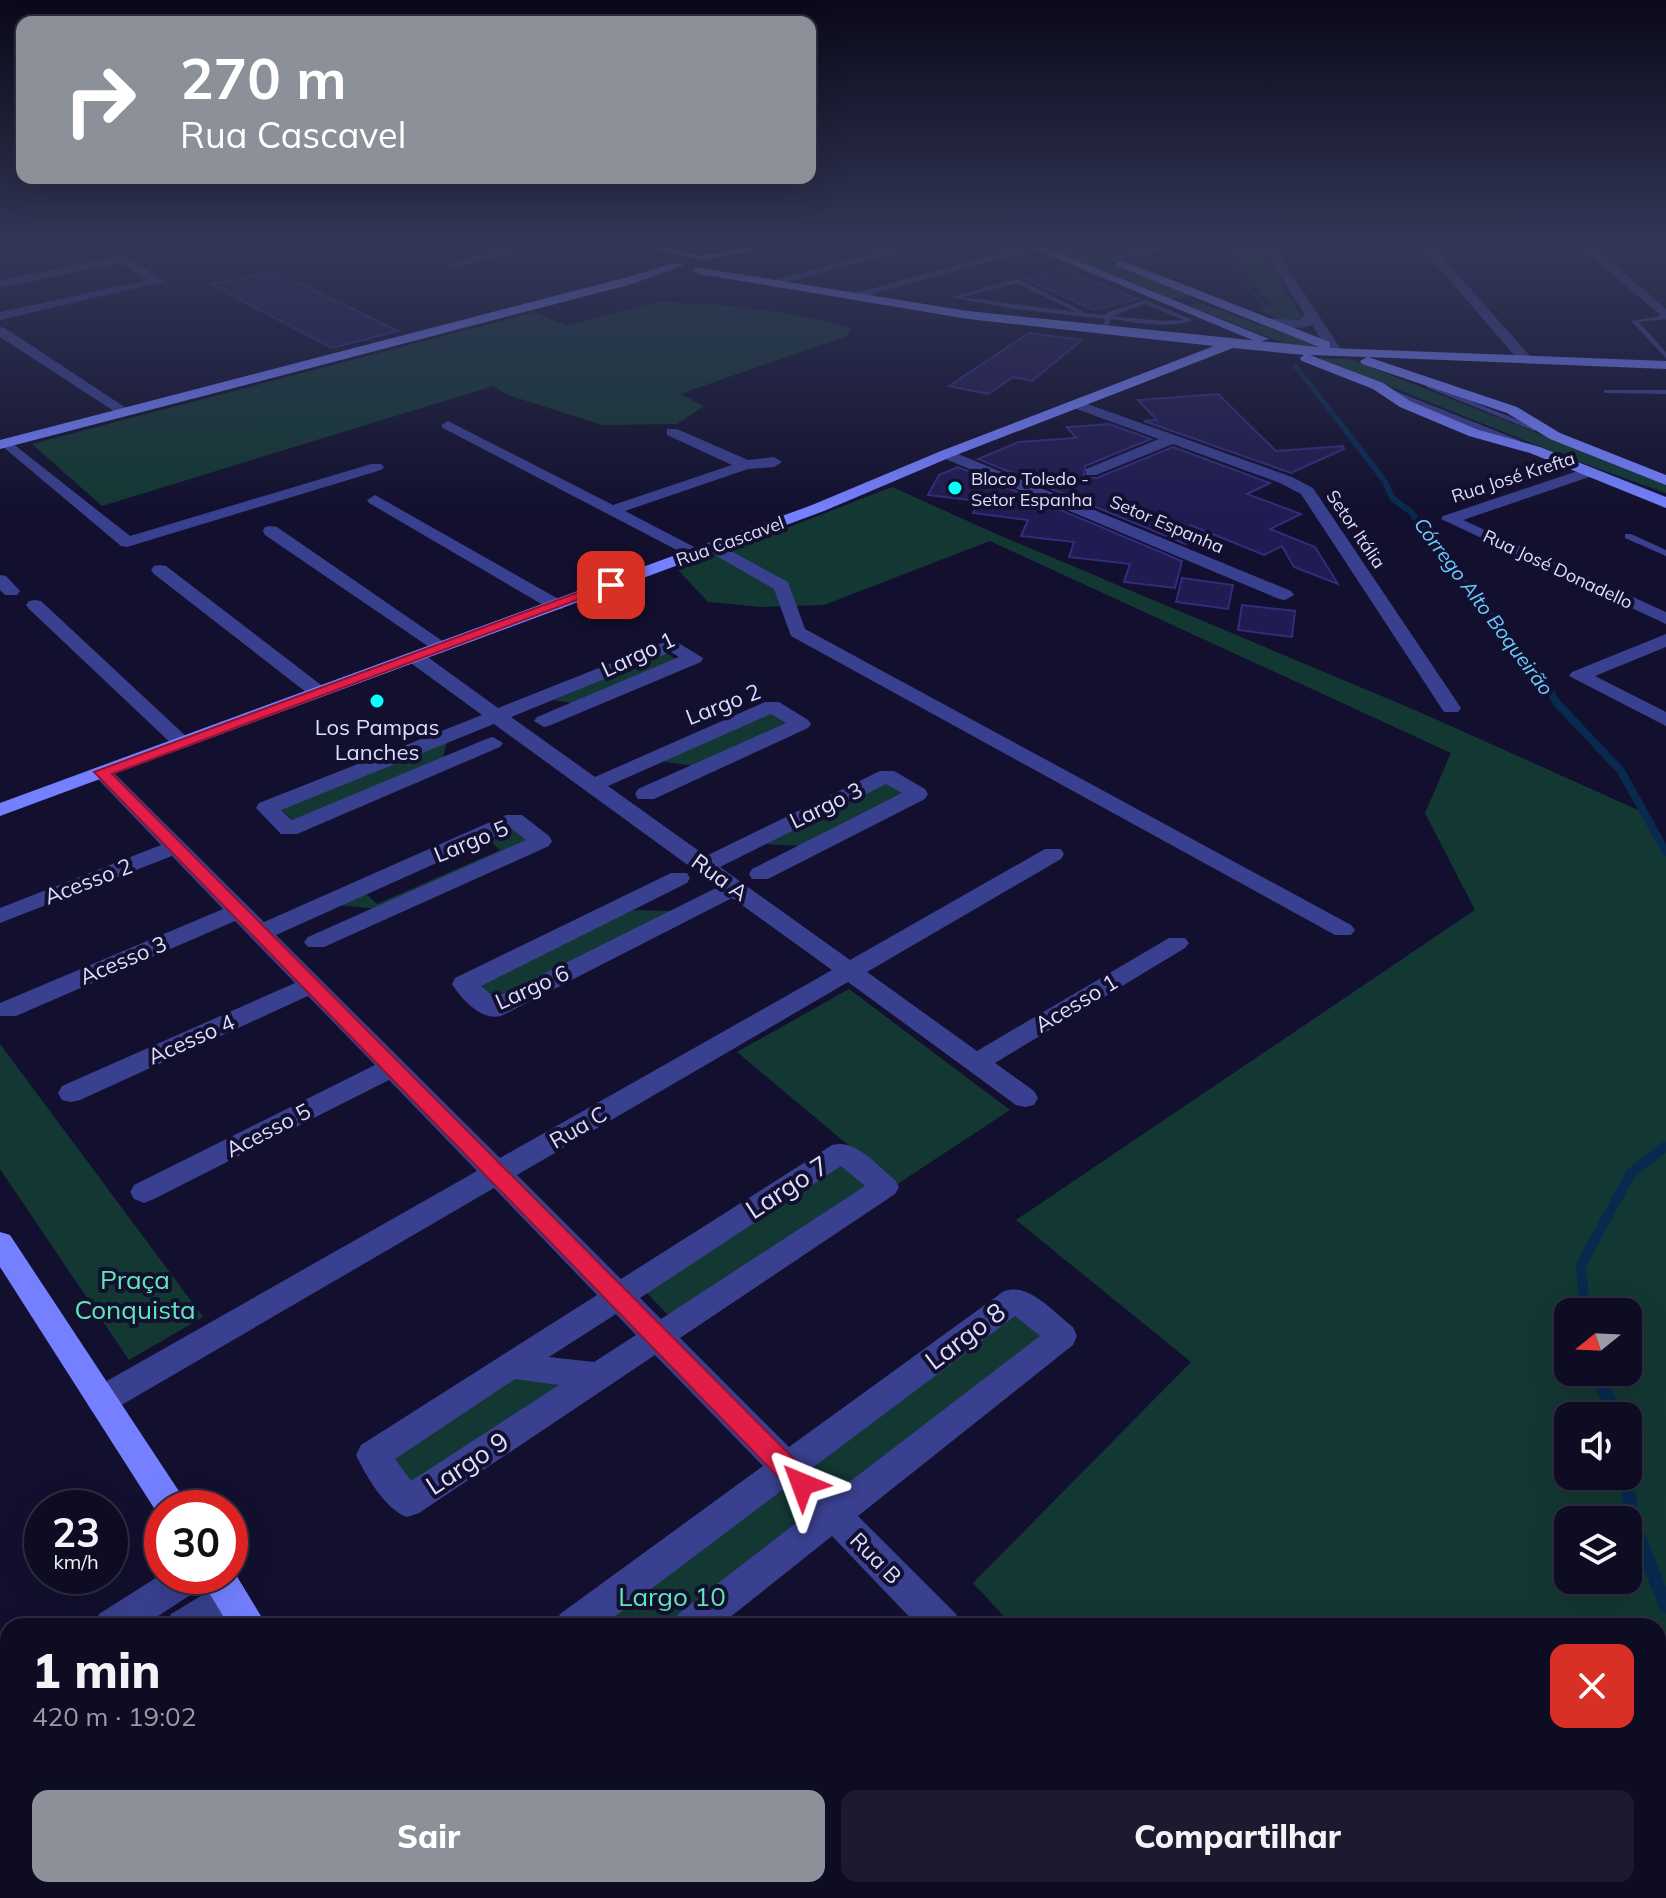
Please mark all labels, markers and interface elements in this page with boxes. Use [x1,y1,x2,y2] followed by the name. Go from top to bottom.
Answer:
[180,43,347,113] text: 270 m
[48,48,152,152] icon: right
[180,112,406,157] text: Rua Cascavel
[1448,446,1578,508] street label: Rua José Krefta
[971,467,1093,511] place label: Bloco Toledo - Setor Espanha
[946,479,964,497] marker: Bloco Toledo - Setor Espanha
[1321,485,1391,573] street label: Setor Itália
[1107,490,1227,558] street label: Setor Espanha
[673,511,787,571] street label: Rua Cascavel
[1409,512,1559,700] water label: Córrego Alto Boqueirão
[1480,524,1636,614] street label: Rua José Donadello
[577,551,645,619] pin
[589,563,633,607] icon: arrive
[597,625,679,683] street label: Largo 1
[682,677,764,731] street label: Largo 2
[368,692,386,710] marker: Los Pampas Lanches
[315,713,439,766] place label: Los Pampas Lanches
[785,775,867,835] street label: Largo 3
[430,813,512,869] street label: Largo 5
[686,847,754,907] street label: Rua A
[40,851,136,911] street label: Acesso 2
[75,929,171,991] street label: Acesso 3
[491,958,573,1016] street label: Largo 6
[1029,967,1123,1039] street label: Acesso 1
[143,1007,239,1071] street label: Acesso 4
[221,1097,315,1163] street label: Acesso 5
[544,1099,612,1155] street label: Rua C
[739,1148,835,1226] street label: Largo 7
[74,1263,196,1326] park label: Praça Conquista
[918,1295,1012,1377] street label: Largo 8
[1554,1298,1642,1386] north arrow
[1554,1298,1642,1594] map controls
[1554,1402,1642,1490] button: sound
[419,1424,515,1502] street label: Largo 9
[760,1442,844,1526] position arrow
[144,1490,248,1594] speed limit sign: 30
[1554,1506,1642,1594] button: layers
[52,1507,100,1557] text: 23
[844,1526,908,1590] street label: Rua B
[53,1549,99,1574] text: km/h
[618,1580,726,1613] park label: Largo 10
[32,1640,161,1700] text: 1 min
[1550,1644,1634,1728] button: close
[32,1700,196,1733] text: 420 m · 19:02
[32,1790,825,1882] button: Sair
[841,1790,1634,1882] button: Compartilhar

